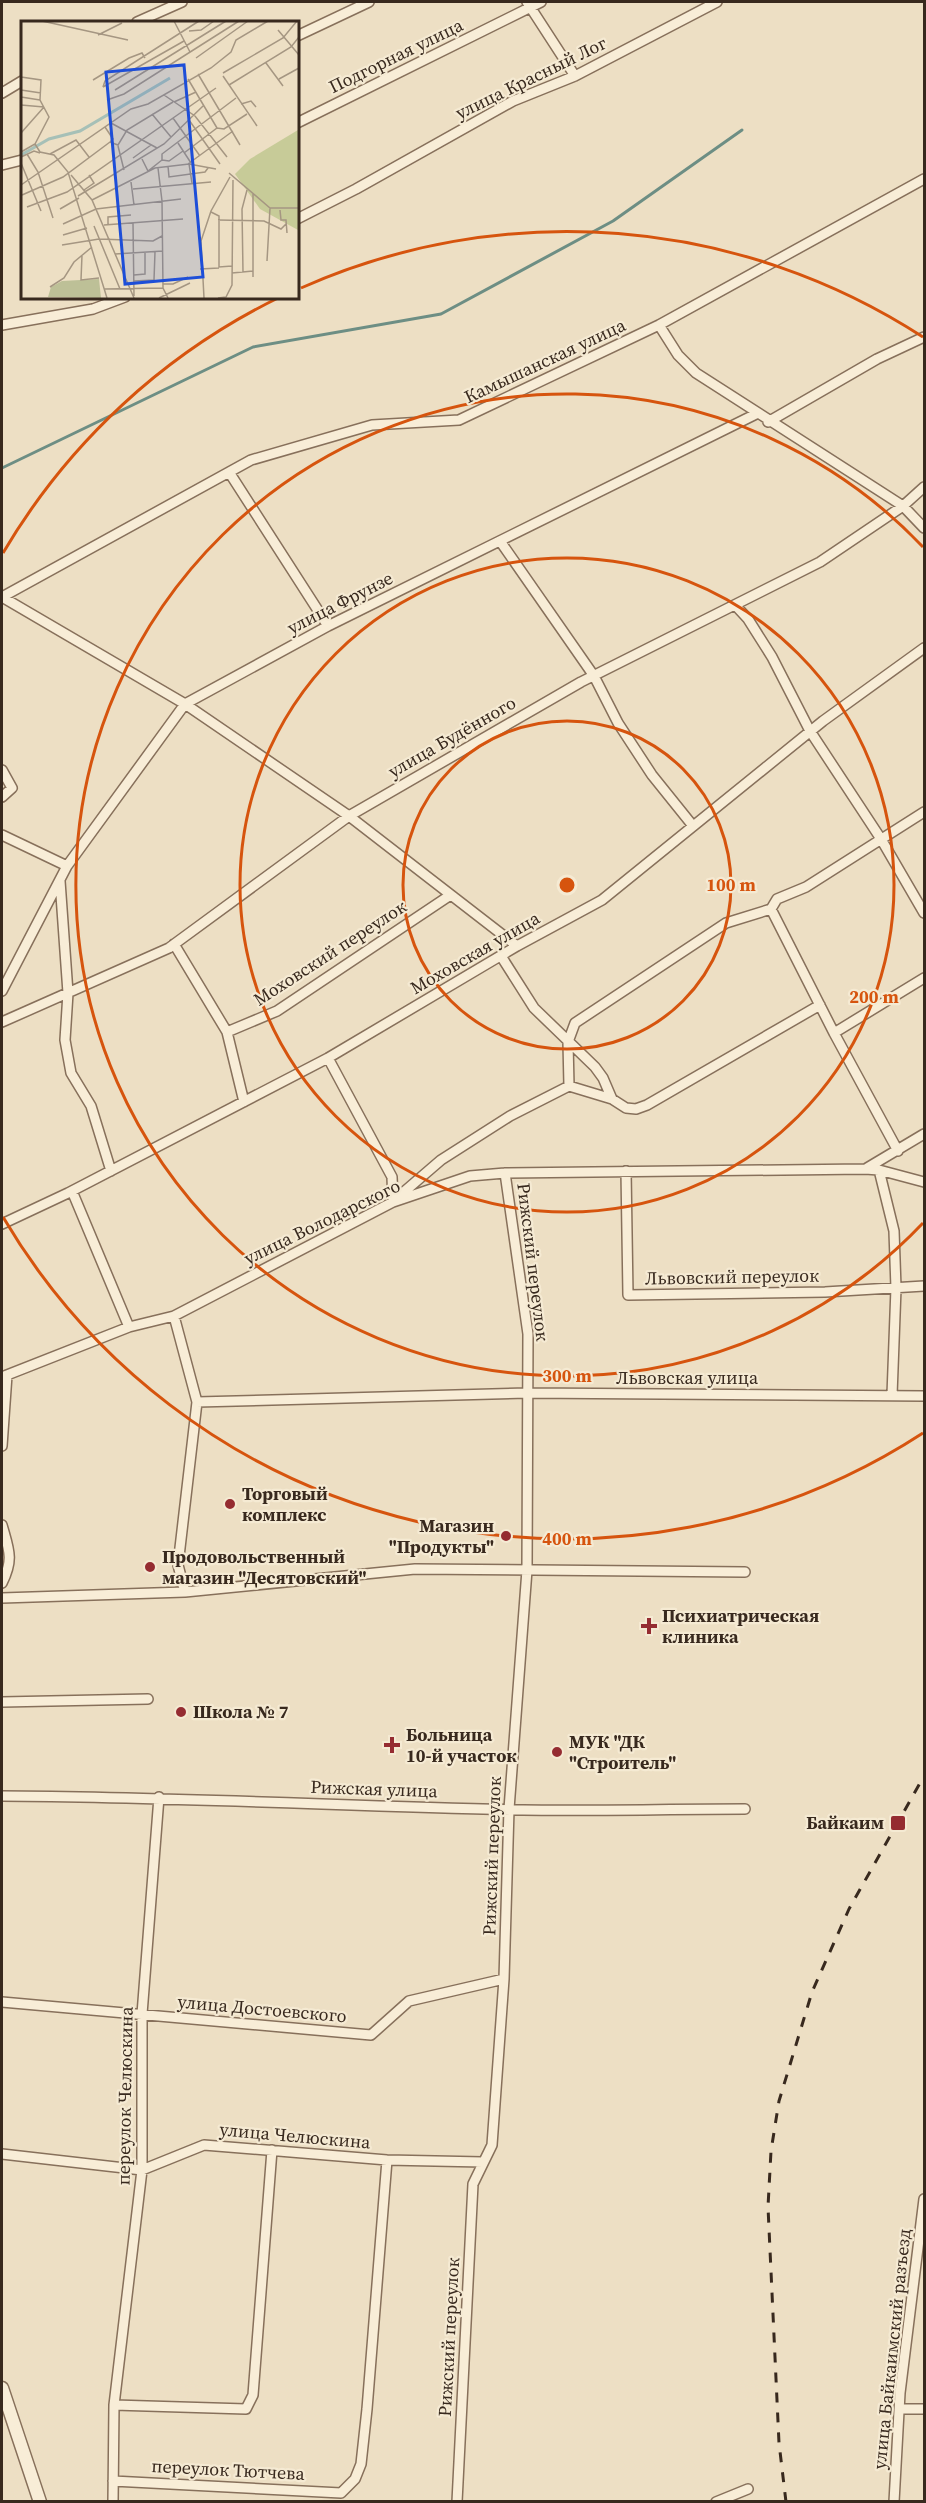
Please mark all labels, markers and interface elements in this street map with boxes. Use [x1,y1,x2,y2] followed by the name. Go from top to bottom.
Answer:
[324,12,468,99] street label: Подгорная улица
[21,21,298,298] inset map
[451,30,611,125] street label: улица Красный Лог
[460,312,630,409] street label: Камышанская улица
[283,565,397,640] street label: улица Фрунзе
[383,690,520,783] street label: улица Будённого
[706,872,756,897] text: 100 m
[557,875,577,895] centre of rings
[248,894,411,1011] street label: Моховский переулок
[405,905,545,1000] street label: Моховская улица
[849,984,899,1009] text: 200 m
[239,1173,404,1270] street label: улица Володарского
[511,1181,556,1343] street label: Рижский переулок
[645,1262,819,1291] street label: Львовский переулок
[542,1363,592,1388] text: 300 m
[616,1365,759,1390] street label: Львовская улица
[242,1481,328,1527] place label: Торговый комплекс
[223,1497,237,1511] marker: Торговый комплекс
[389,1513,494,1559] place label: Магазин "Продукты"
[542,1526,592,1551] text: 400 m
[499,1529,513,1543] marker: Магазин "Продукты"
[162,1544,367,1590] place label: Продовольственный магазин "Деcятовский"
[143,1560,157,1574] marker: Продовольственный магазин "Деcятовский"
[662,1603,819,1649] place label: Психиатрическая клиника
[640,1617,658,1635] marker: Психиатрическая клиника
[193,1699,289,1724] place label: Школа № 7
[174,1705,188,1719] marker: Школа № 7
[406,1722,517,1768] place label: Больница 10-й участок
[569,1729,676,1775] place label: МУК "ДК "Строитель"
[383,1736,401,1754] marker: Больница 10-й участок
[550,1745,564,1759] marker: МУК "ДК "Строитель"
[310,1774,439,1803] street label: Рижская улица
[476,1776,507,1936] street label: Рижский переулок
[806,1810,884,1835] place label: Байкаим
[889,1814,907,1832] marker: Байкаим
[176,1989,348,2028] street label: улица Достоевского
[110,2006,139,2186] street label: переулок Челюскина
[218,2116,372,2155] street label: улица Челюскина
[866,2227,917,2471] street label: улица Байкаимский разъезд
[432,2257,465,2417] street label: Рижский переулок
[151,2453,306,2486] street label: переулок Тютчева

